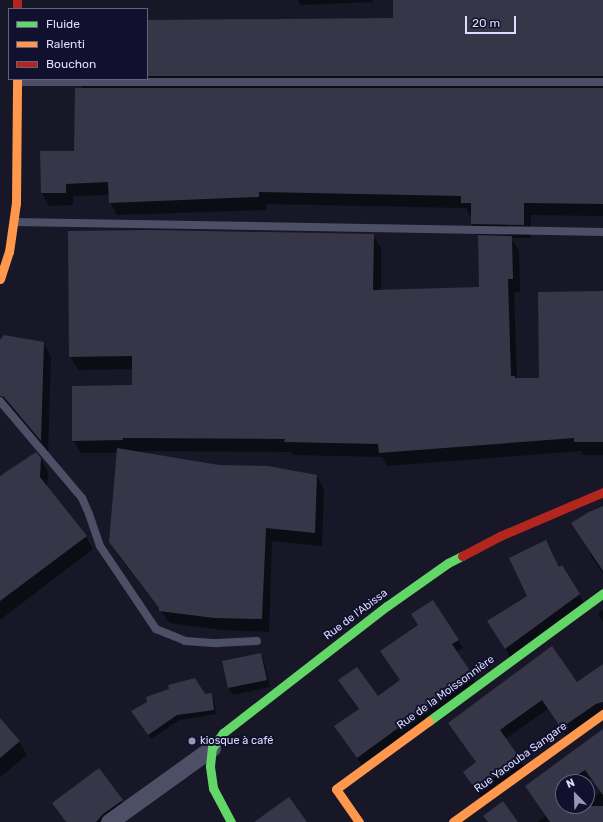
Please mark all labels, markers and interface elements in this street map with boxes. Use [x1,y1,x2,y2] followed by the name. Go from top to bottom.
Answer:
[8,8,148,80] legend
[467,8,518,34] scale bar
[472,16,500,30] text: 20 m
[46,17,80,31] text: Fluide
[46,37,85,51] text: Ralenti
[46,57,96,71] text: Bouchon
[322,587,390,643] street label: Rue de l'Abissa
[395,653,497,733] street label: Rue de la Moissonnière
[472,720,570,796] street label: Rue Yacouba Sangare
[200,734,273,748] place label: kiosque à café
[187,736,197,746] marker: kiosque à café
[555,774,595,814] north arrow
[564,776,577,791] text: N

